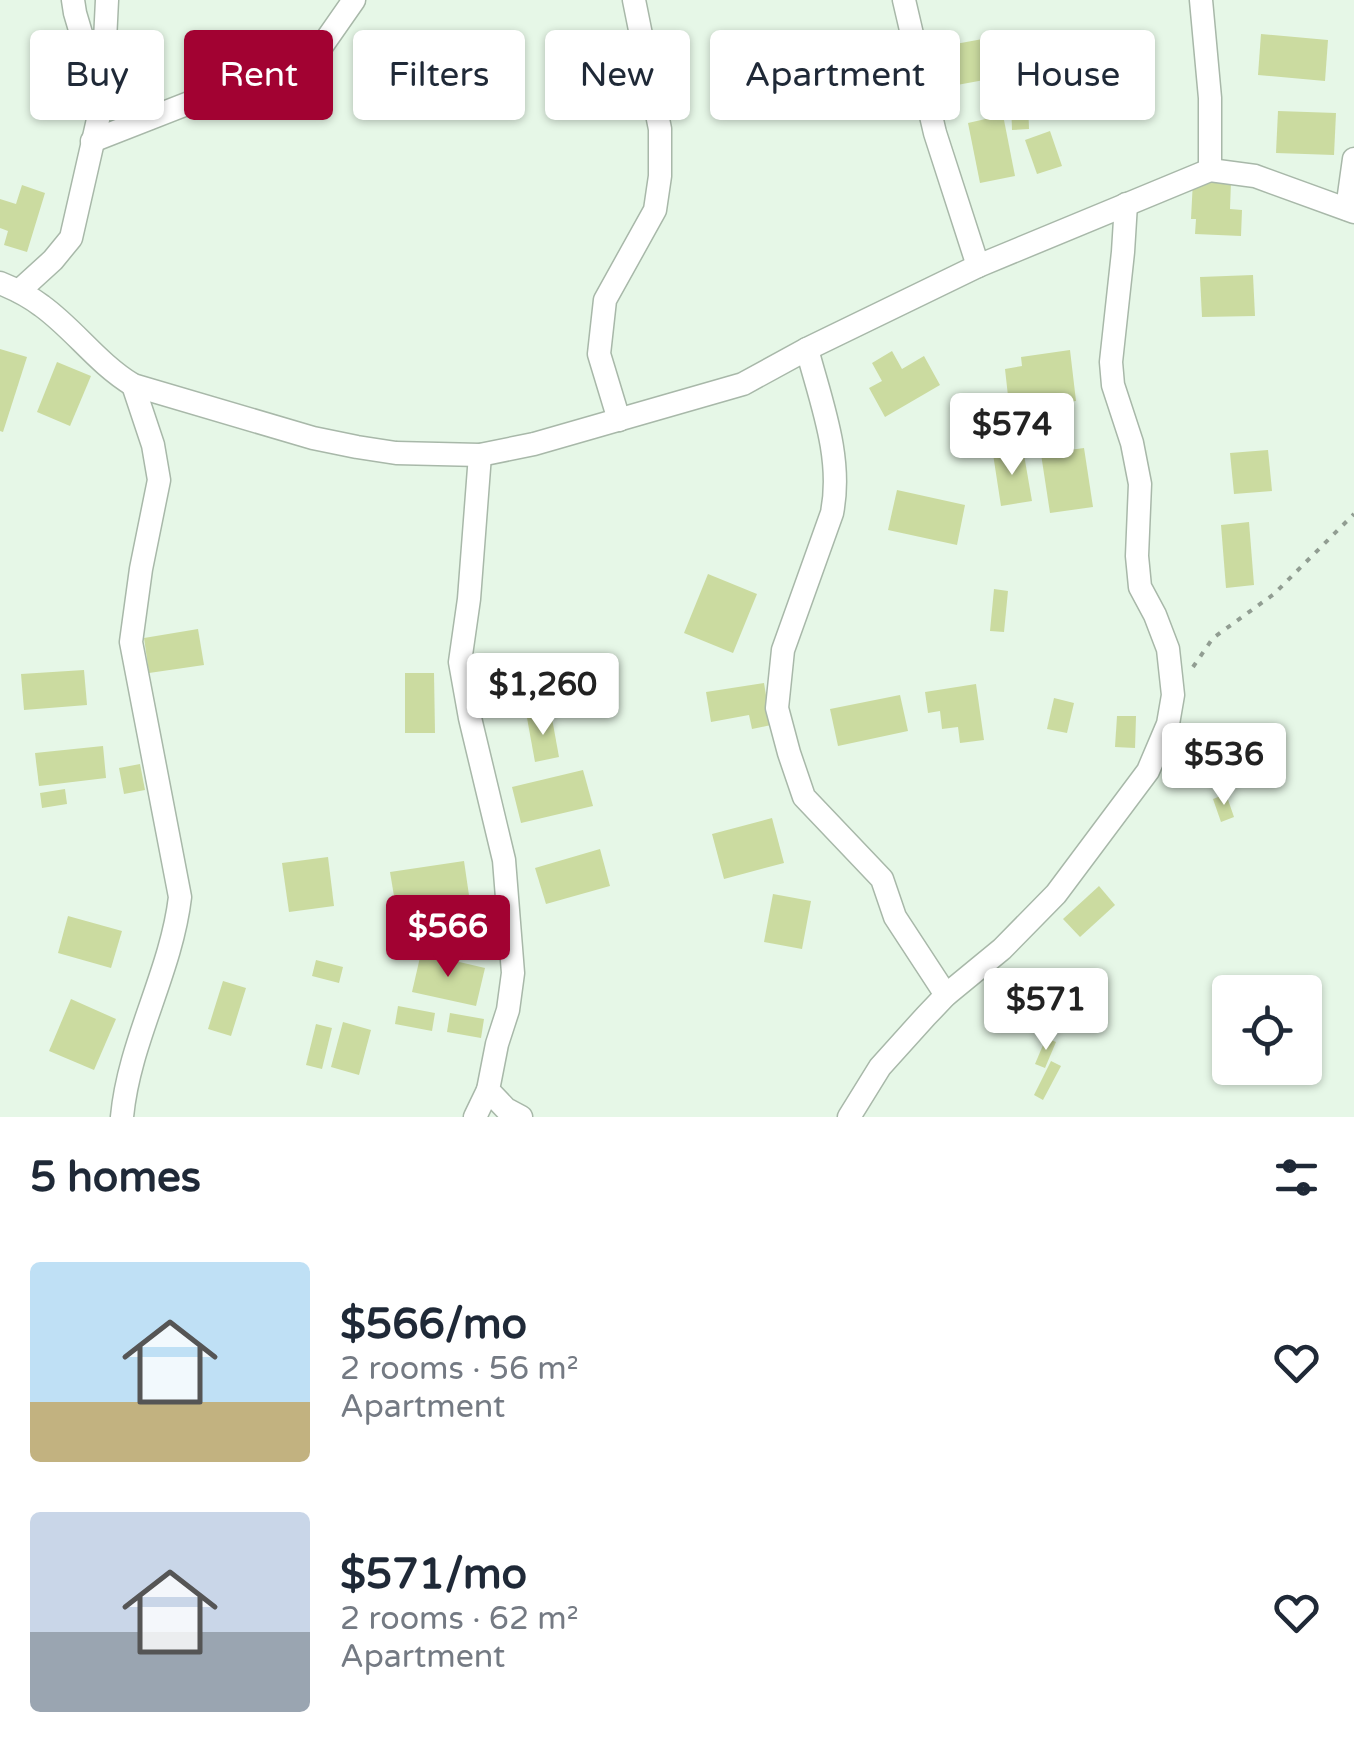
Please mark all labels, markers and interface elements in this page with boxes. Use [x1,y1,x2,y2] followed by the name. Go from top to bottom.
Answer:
[30,30,164,120] chip: Buy
[184,30,333,120] chip: Rent
[353,30,525,120] chip: Filters
[545,30,690,120] chip: New
[710,30,960,120] chip: Apartment
[980,30,1155,120] chip: House
[953,393,1071,478] pin: $574
[972,406,1052,444] text: $574
[462,653,624,738] pin: $1,260
[489,666,597,704] text: $1,260
[1165,723,1283,808] pin: $536
[1184,736,1264,774] text: $536
[389,895,507,980] pin: $566
[408,908,488,946] text: $566
[987,968,1105,1053] pin: $571
[1212,975,1322,1085] map controls
[1212,975,1322,1085] button: locate
[1006,981,1086,1019] text: $571
[1269,1150,1324,1205] icon: filters
[30,1152,201,1203] text: 5 homes
[340,1299,527,1350] text: $566/mo
[110,1302,230,1422] icon: home
[1269,1335,1324,1390] icon: heart
[340,1350,579,1388] text: 2 rooms · 56 m²
[340,1388,505,1426] text: Apartment
[340,1549,527,1600] text: $571/mo
[110,1552,230,1672] icon: home
[1269,1585,1324,1640] icon: heart
[340,1600,579,1638] text: 2 rooms · 62 m²
[340,1638,505,1676] text: Apartment

